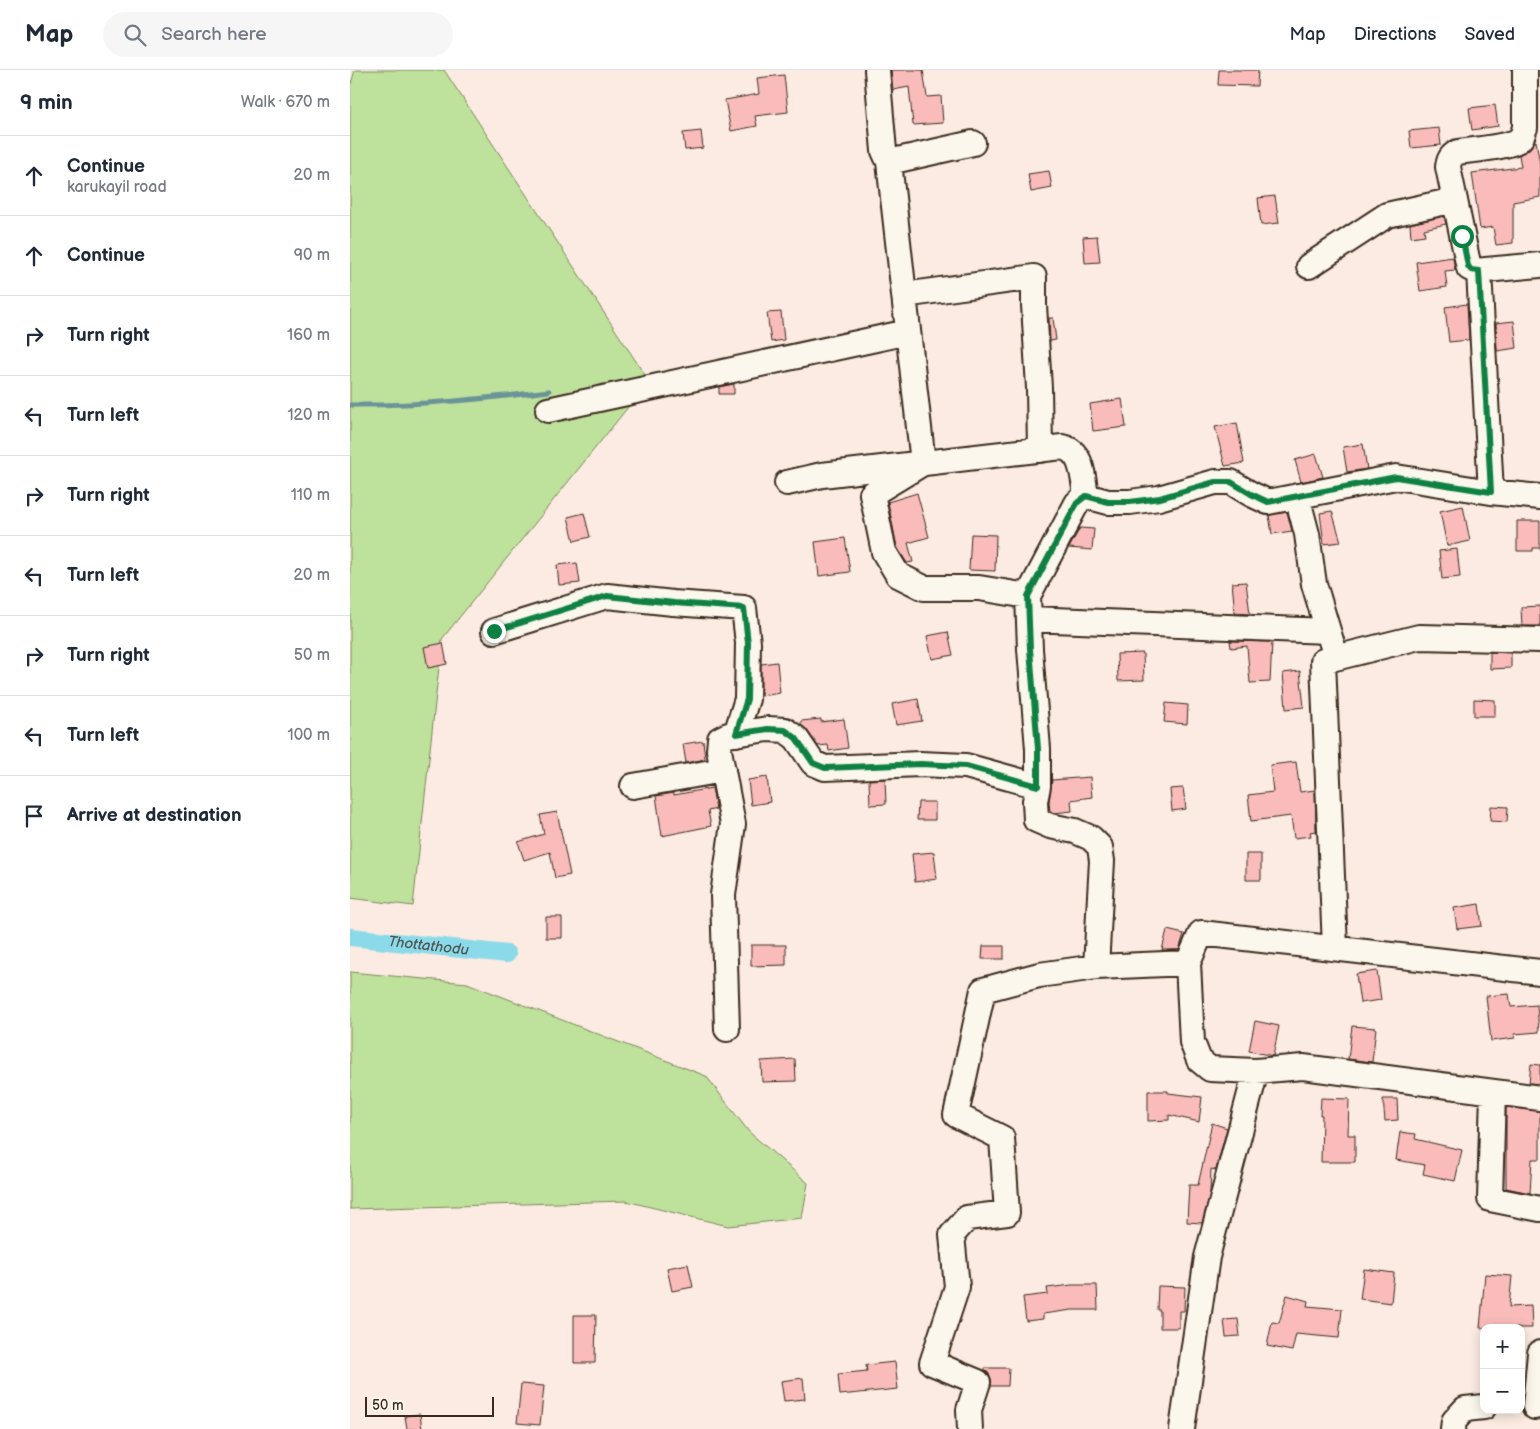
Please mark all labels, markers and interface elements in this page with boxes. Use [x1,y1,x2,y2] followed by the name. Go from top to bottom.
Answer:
[103,12,453,57] search box
[25,20,73,49] text: Map
[121,21,149,49] icon: search
[161,23,267,46] text: Search here
[1290,24,1326,45] text: Map
[1354,24,1436,45] text: Directions
[1464,24,1515,45] text: Saved
[20,90,73,115] text: 9 min
[241,93,330,112] text: Walk · 670 m
[67,155,145,178] text: Continue
[20,162,48,190] icon: ahead
[294,166,330,185] text: 20 m
[67,178,167,197] text: karukayil road
[1451,225,1474,248] route start
[20,242,48,270] icon: ahead
[67,244,145,267] text: Continue
[294,246,330,265] text: 90 m
[20,322,48,350] icon: right
[67,324,150,347] text: Turn right
[287,326,330,345] text: 160 m
[20,402,48,430] icon: left
[67,404,139,427] text: Turn left
[287,406,330,425] text: 120 m
[20,482,48,510] icon: right
[67,484,150,507] text: Turn right
[291,486,330,505] text: 110 m
[20,562,48,590] icon: left
[67,564,139,587] text: Turn left
[294,566,330,585] text: 20 m
[483,620,506,643] route end
[20,642,48,670] icon: right
[67,644,150,667] text: Turn right
[294,646,330,665] text: 50 m
[20,722,48,750] icon: left
[67,724,139,747] text: Turn left
[287,726,330,745] text: 100 m
[20,802,48,830] icon: arrive
[67,804,242,827] text: Arrive at destination
[387,932,470,959] water label: Thottathodu
[1480,1324,1525,1414] map controls
[1480,1324,1525,1369] button: +
[1480,1369,1525,1414] button: −
[365,1394,494,1417] scale bar
[372,1397,404,1414] text: 50 m

